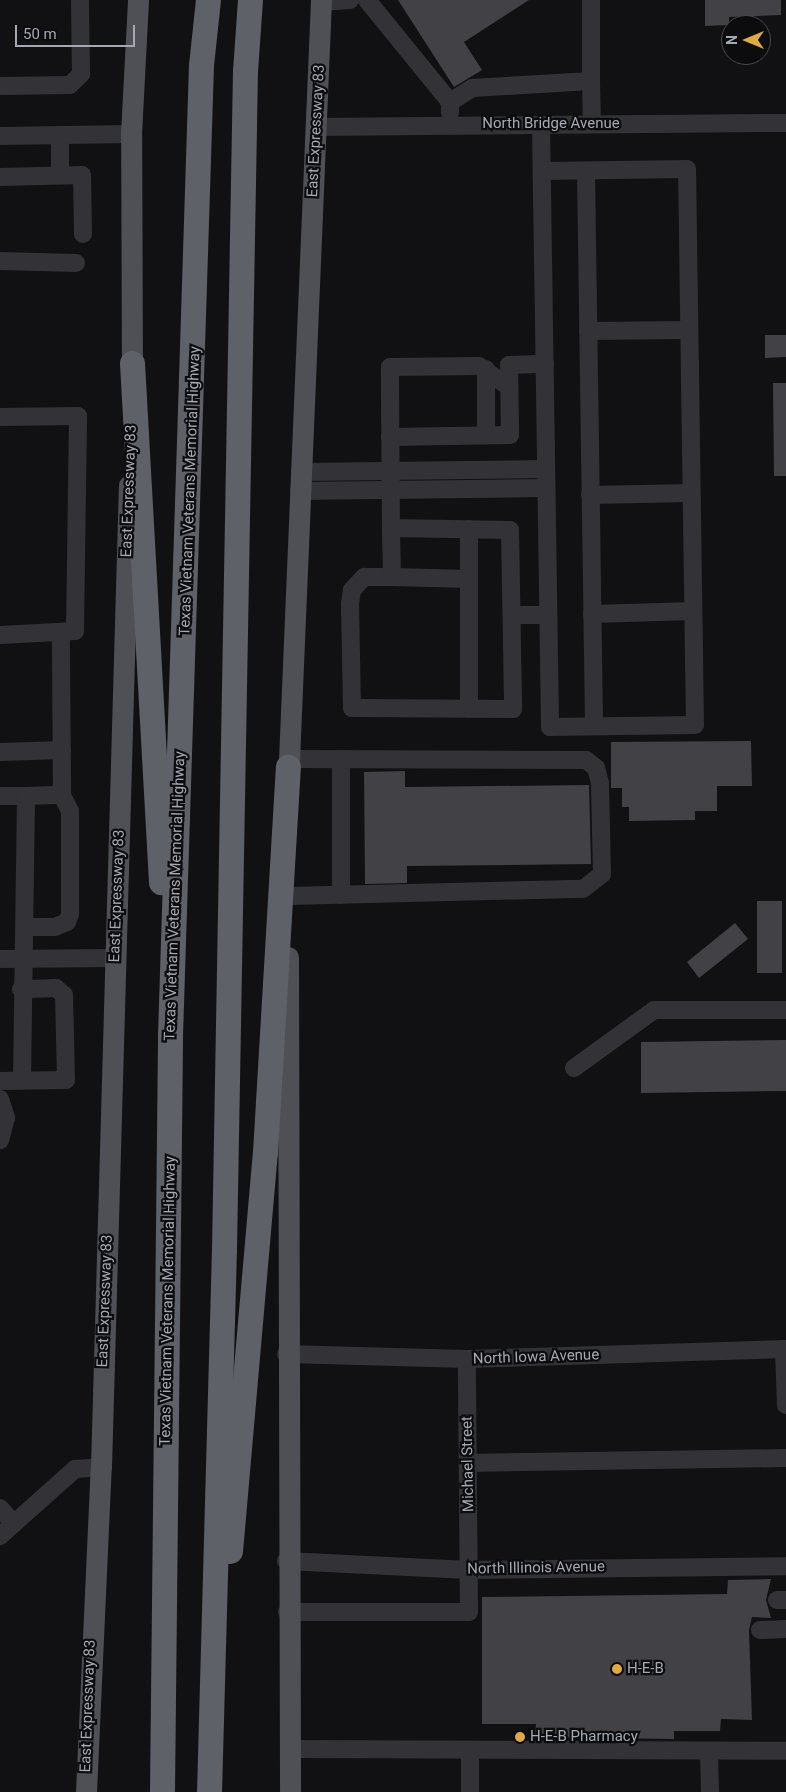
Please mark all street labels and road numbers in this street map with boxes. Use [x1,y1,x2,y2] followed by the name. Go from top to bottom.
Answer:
[304,64,328,198] street label: East Expressway 83
[482,115,620,133] street label: North Bridge Avenue
[176,346,204,636] street label: Texas Vietnam Veterans Memorial Highway
[118,424,140,558] street label: East Expressway 83
[161,751,189,1041] street label: Texas Vietnam Veterans Memorial Highway
[106,829,128,963] street label: East Expressway 83
[156,1156,180,1446] street label: Texas Vietnam Veterans Memorial Highway
[94,1234,116,1368] street label: East Expressway 83
[473,1346,599,1368] street label: North Iowa Avenue
[458,1416,478,1512] street label: Michael Street
[467,1558,605,1578] street label: North Illinois Avenue
[77,1639,99,1773] street label: East Expressway 83

